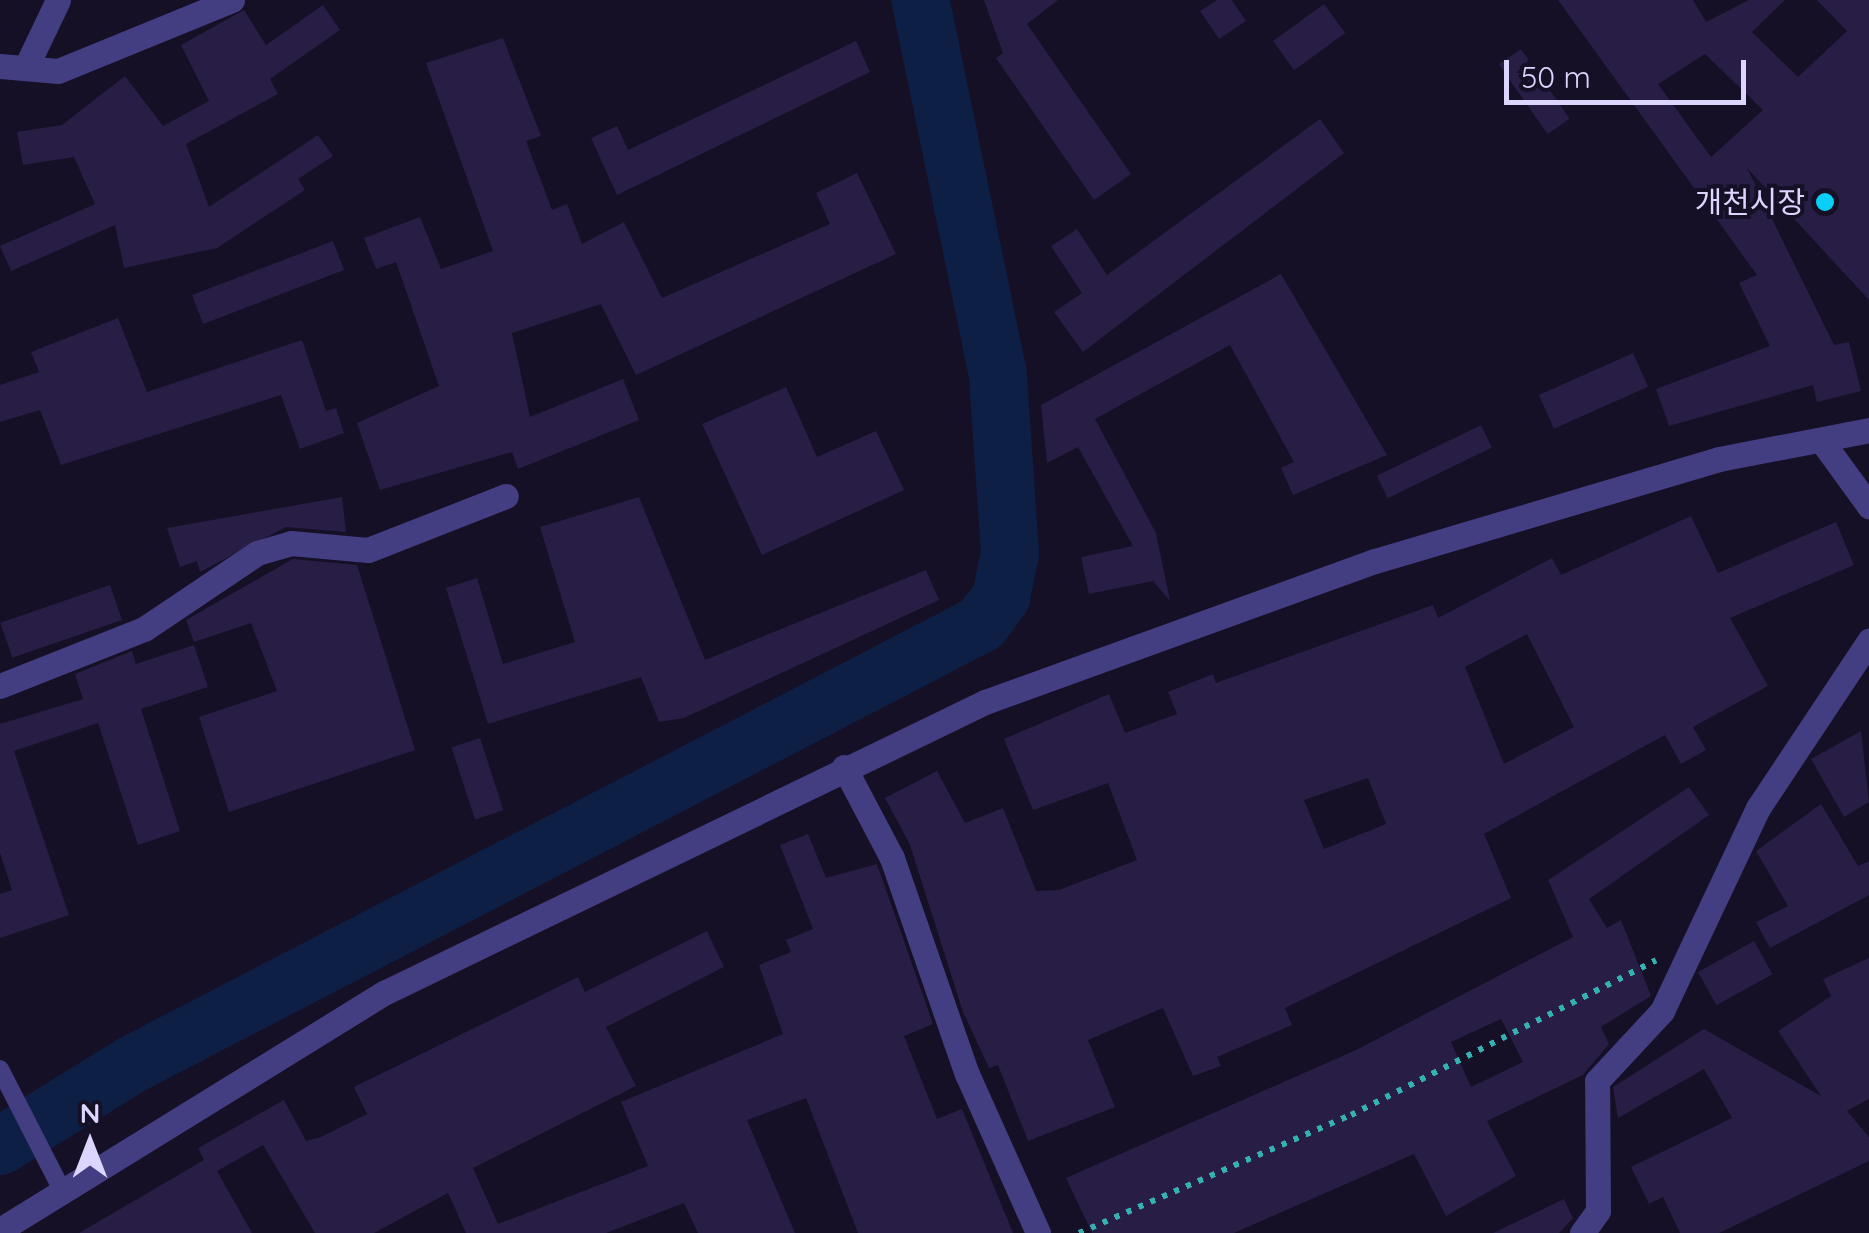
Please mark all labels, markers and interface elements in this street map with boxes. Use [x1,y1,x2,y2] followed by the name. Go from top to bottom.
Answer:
[1509,40,1752,102] scale bar
[1521,58,1591,96] text: 50 m
[1695,184,1805,220] place label: 개천시장
[1814,191,1836,213] marker: 개천시장
[40,1093,140,1193] north arrow
[80,1095,100,1130] text: N

